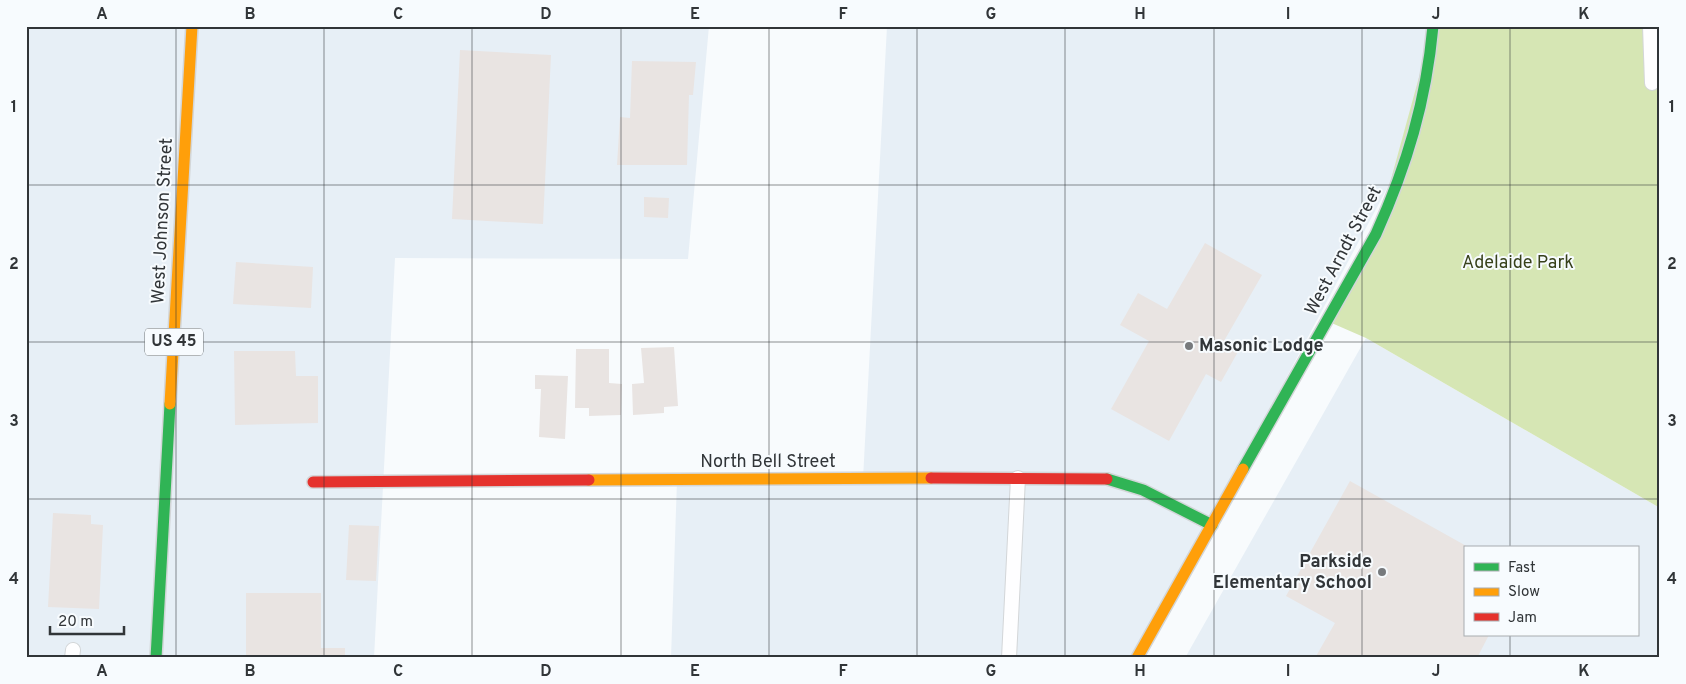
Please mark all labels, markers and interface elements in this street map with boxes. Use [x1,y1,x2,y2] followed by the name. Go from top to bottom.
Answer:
[96,5,108,25] text: A
[244,5,256,25] text: B
[393,5,403,25] text: C
[540,5,552,25] text: D
[690,5,700,25] text: E
[838,5,848,25] text: F
[986,5,996,25] text: G
[1134,5,1146,25] text: H
[1286,5,1290,25] text: I
[1432,5,1440,25] text: J
[1578,5,1590,25] text: K
[11,98,17,118] text: 1
[1669,98,1675,118] text: 1
[147,137,179,305] street label: West Johnson Street
[1300,182,1388,320] street label: West Arndt Street
[1462,252,1574,275] park label: Adelaide Park
[9,255,19,275] text: 2
[1667,255,1677,275] text: 2
[145,328,203,356] road number: US 45
[1199,335,1323,358] place label: Masonic Lodge
[1183,340,1195,352] marker: Masonic Lodge
[9,412,19,432] text: 3
[1667,412,1677,432] text: 3
[700,451,836,474] street label: North Bell Street
[1464,546,1638,636] legend
[1213,551,1372,595] place label: Parkside Elementary School
[1508,559,1536,578] text: Fast
[1376,566,1388,578] marker: Parkside Elementary School
[9,570,19,590] text: 4
[1667,570,1677,590] text: 4
[1508,583,1540,602] text: Slow
[50,604,124,636] scale bar
[1508,609,1537,628] text: Jam
[58,613,93,632] text: 20 m
[96,662,108,682] text: A
[244,662,256,682] text: B
[393,662,403,682] text: C
[540,662,552,682] text: D
[690,662,700,682] text: E
[838,662,848,682] text: F
[986,662,996,682] text: G
[1134,662,1146,682] text: H
[1286,662,1290,682] text: I
[1432,662,1440,682] text: J
[1578,662,1590,682] text: K

